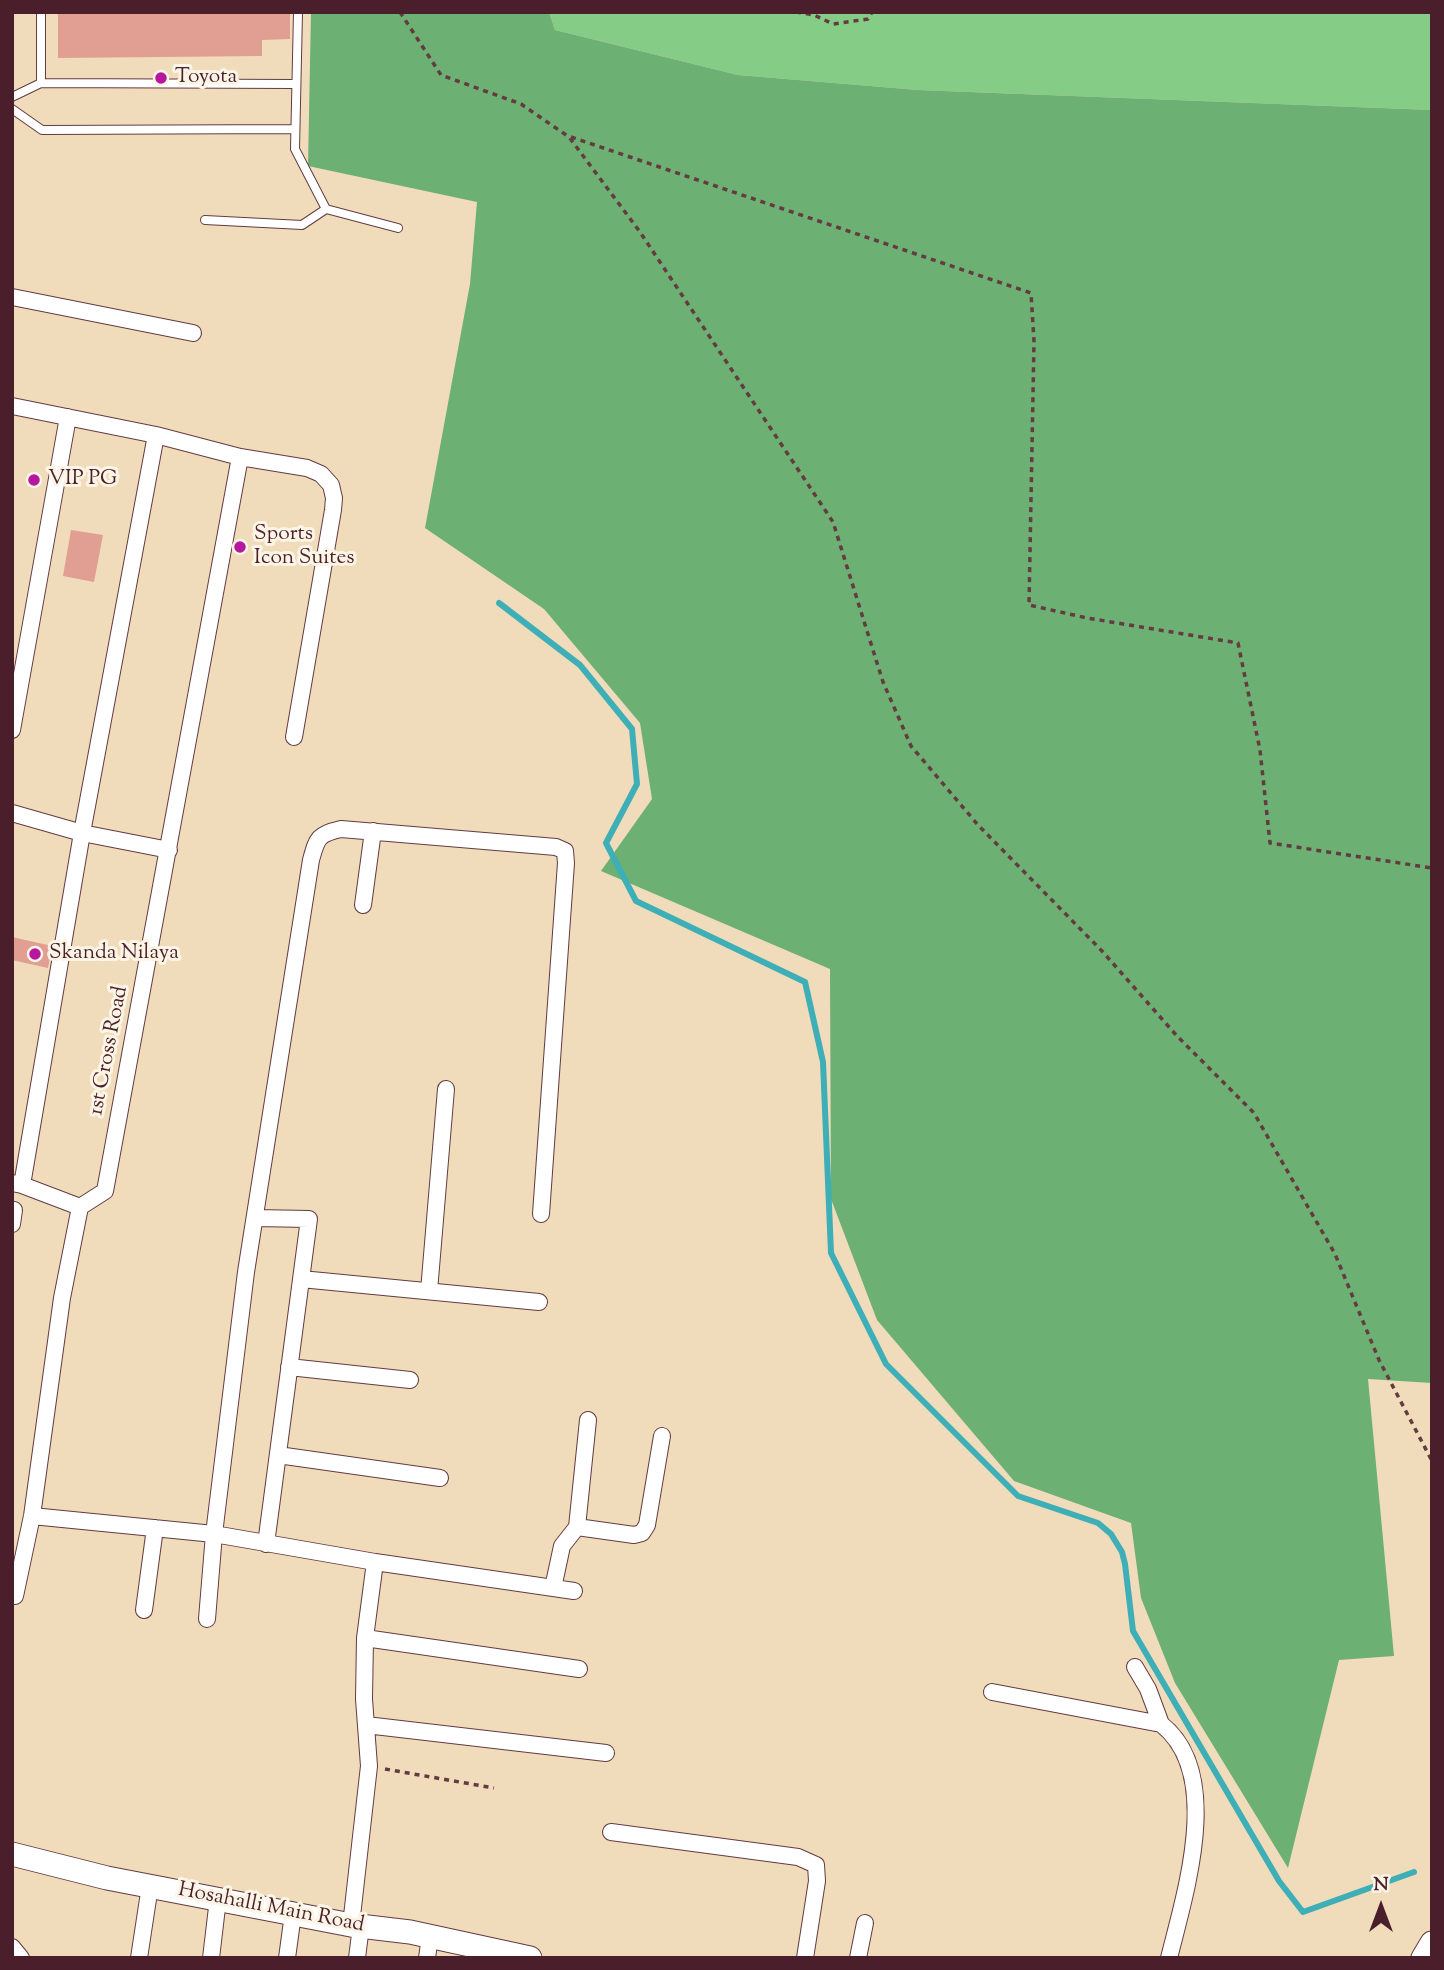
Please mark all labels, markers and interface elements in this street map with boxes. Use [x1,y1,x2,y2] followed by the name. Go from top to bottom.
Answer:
[175,65,237,91] place label: Toyota
[153,70,169,86] marker: Toyota
[48,467,117,493] place label: VIP PG
[26,472,42,488] marker: VIP PG
[254,522,354,572] place label: Sports Icon Suites
[232,539,248,555] marker: Sports Icon Suites
[49,941,179,967] place label: Skanda Nilaya
[27,946,43,962] marker: Skanda Nilaya
[85,984,135,1118] street label: 1st Cross Road
[1346,1872,1416,1942] north arrow
[1373,1872,1389,1899] text: N
[176,1879,366,1939] street label: Hosahalli Main Road

